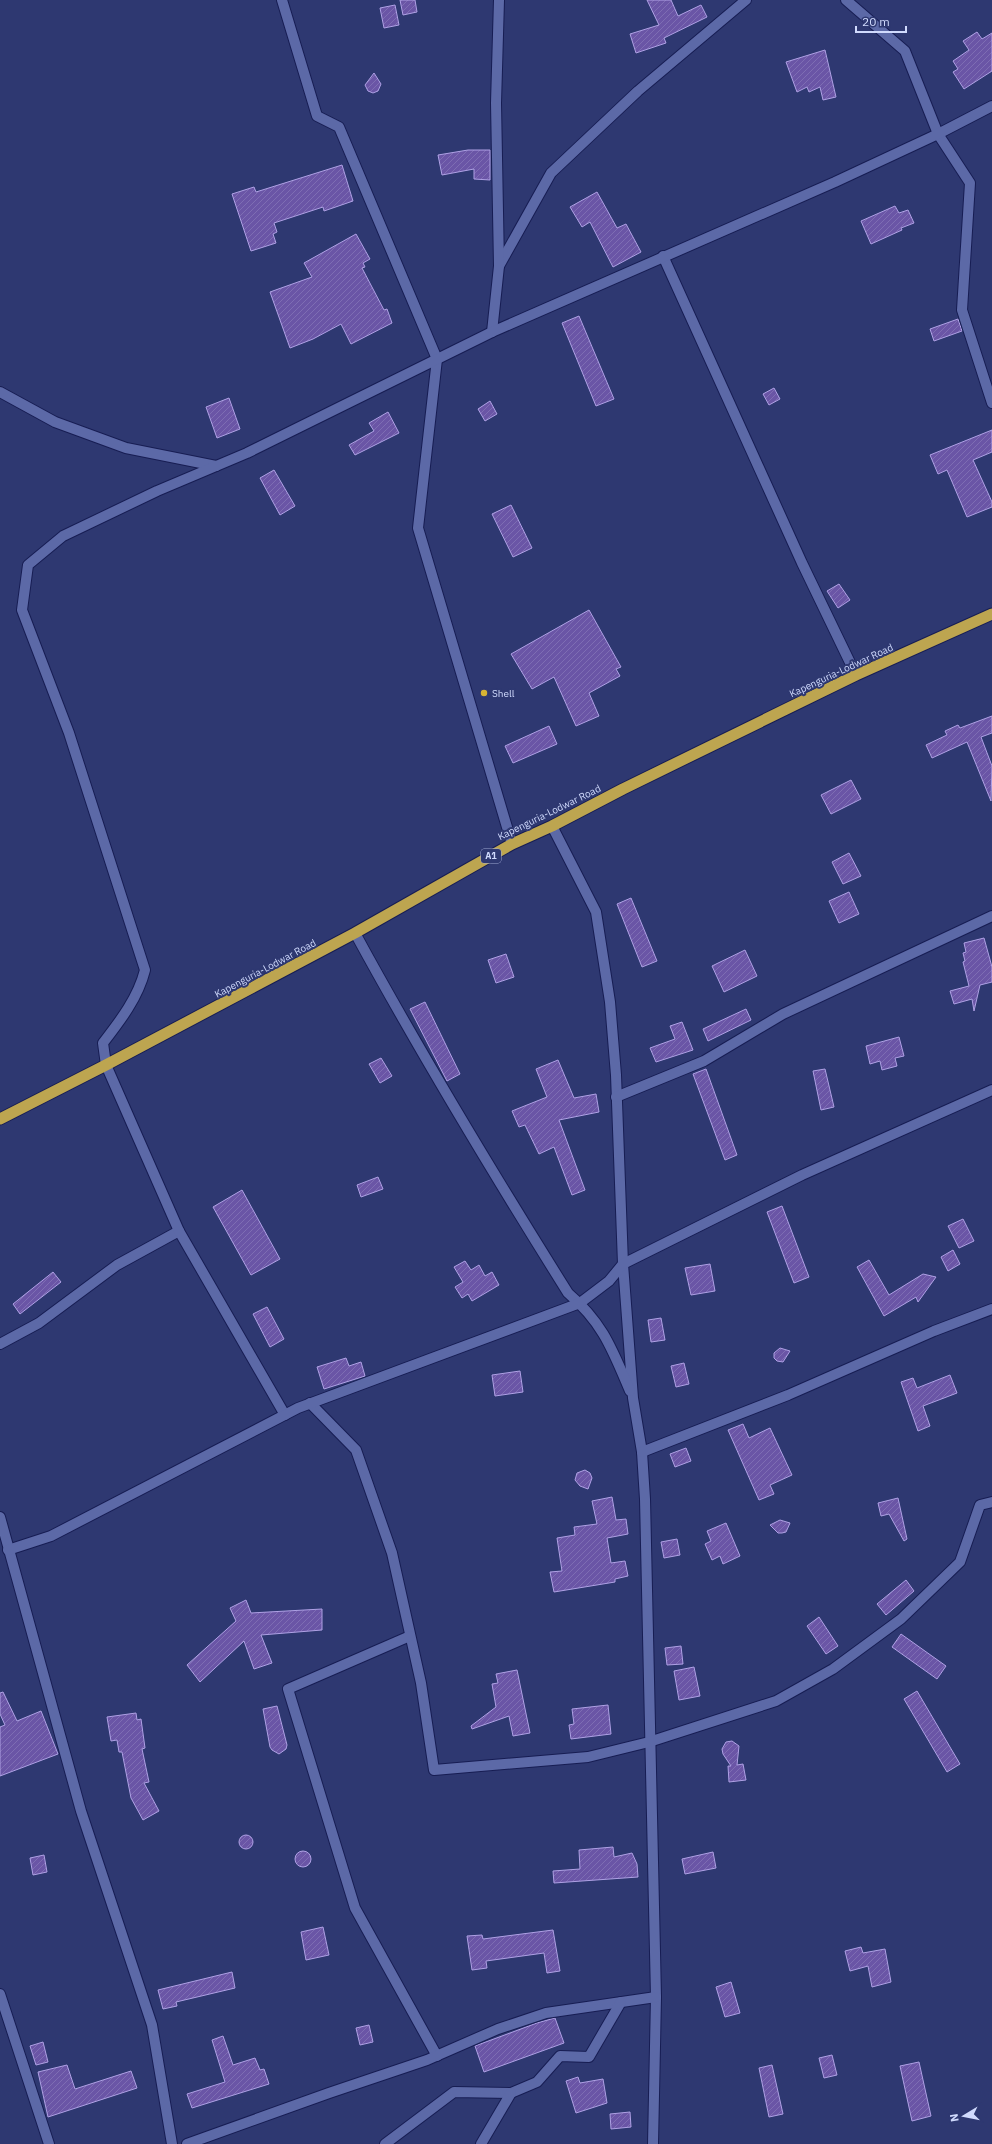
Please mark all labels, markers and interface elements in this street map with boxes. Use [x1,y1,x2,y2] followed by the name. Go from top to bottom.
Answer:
[856,8,906,34] scale bar
[862,14,890,29] text: 20 m
[787,641,895,700] street label: Kapenguria-Lodwar Road
[492,687,515,700] place label: Shell
[479,688,489,698] marker: Shell
[496,782,603,843] street label: Kapenguria-Lodwar Road
[481,849,501,863] road number: A1
[212,936,318,1001] street label: Kapenguria-Lodwar Road
[944,2096,984,2136] north arrow
[947,2113,962,2123] text: N

